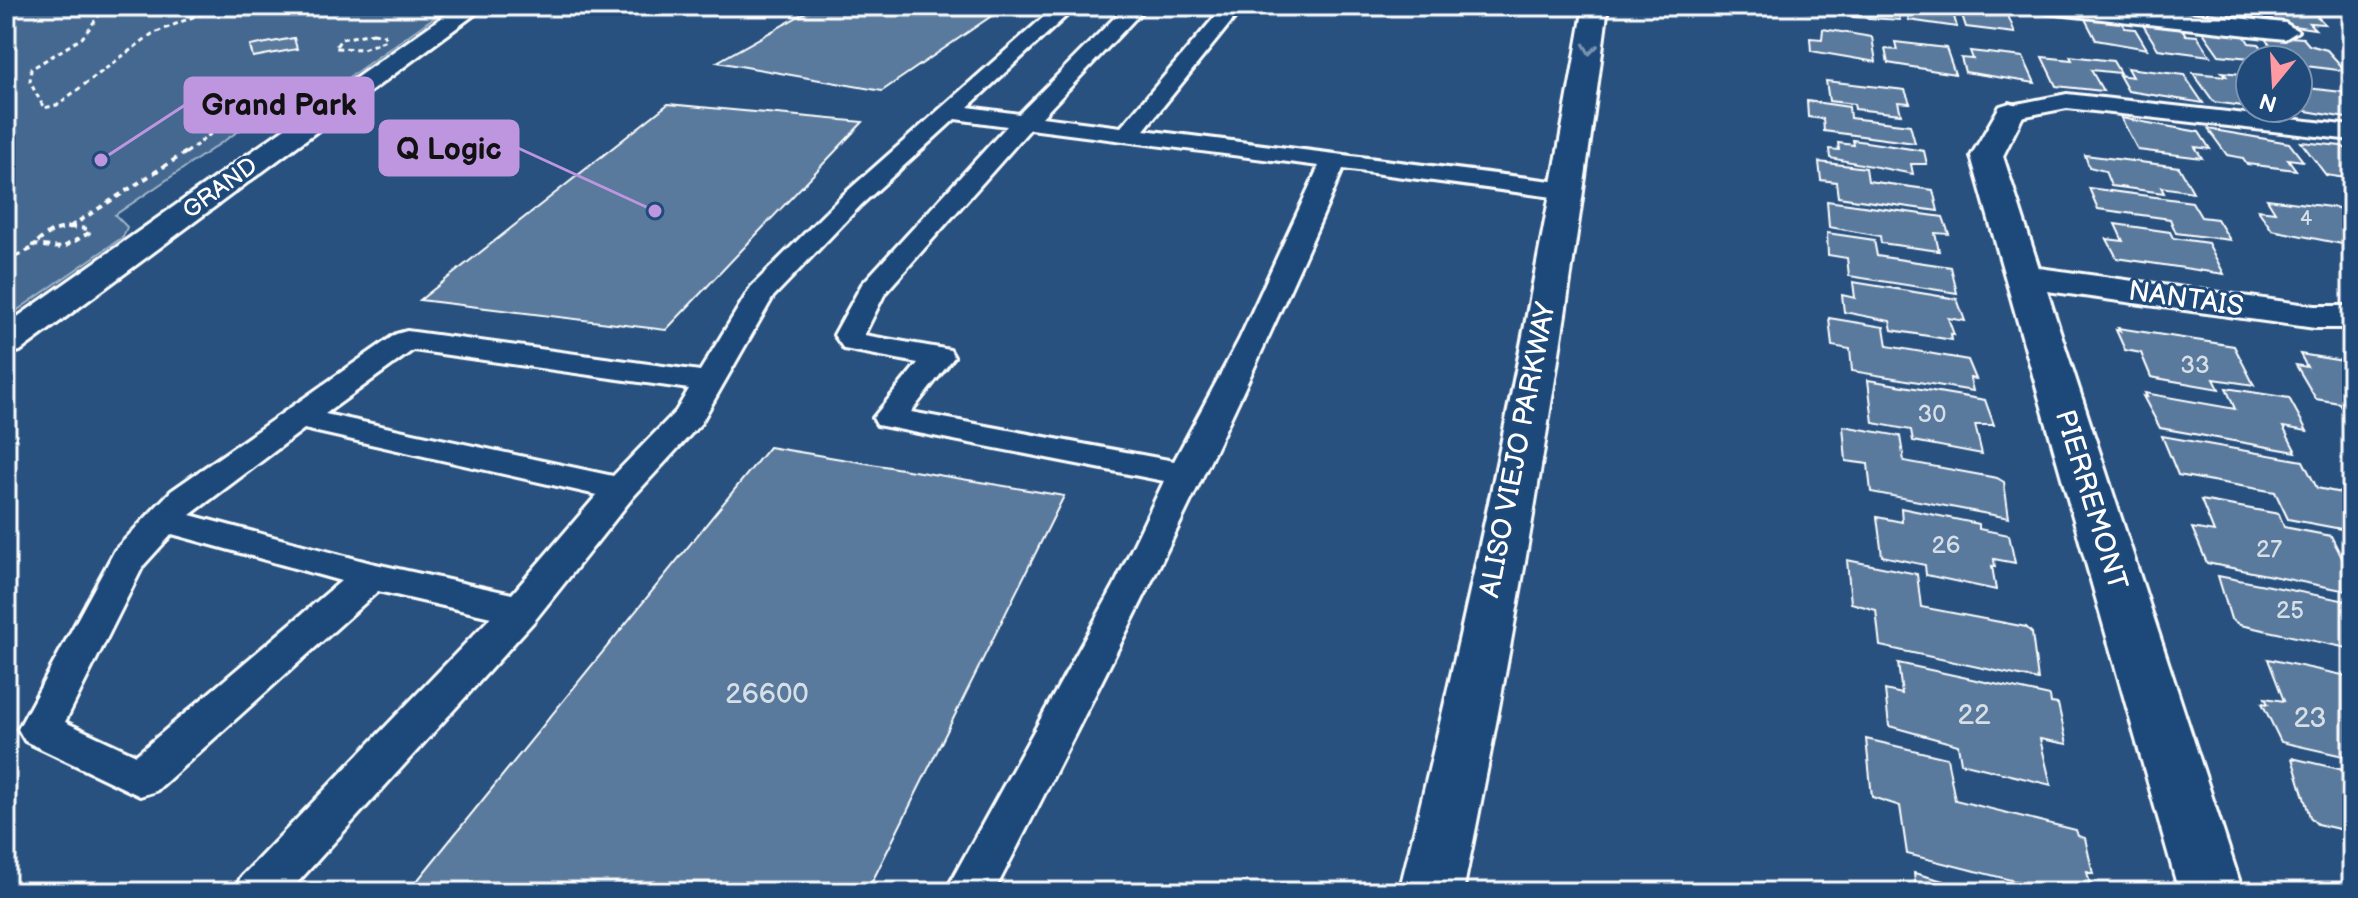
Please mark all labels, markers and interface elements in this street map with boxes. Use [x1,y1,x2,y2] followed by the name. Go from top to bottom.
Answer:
[1582,43,1599,56] one-way arrow
[2234,44,2314,124] north arrow
[185,78,373,132] callout: Grand Park
[2256,86,2280,117] text: N
[201,88,357,124] text: Grand Park
[380,121,518,175] callout: Q Logic
[396,132,502,168] text: Q Logic
[177,151,263,225] street label: GRAND
[2300,207,2312,231] house number: 4
[2126,275,2246,323] street label: NANTAIS
[1473,299,1563,600] street label: ALISO VIEJO PARKWAY
[2180,351,2210,380] house number: 33
[1918,400,1946,429] house number: 30
[2048,406,2134,594] street label: PIERREMONT
[1932,531,1960,560] house number: 26
[2256,535,2282,564] house number: 27
[2276,596,2304,625] house number: 25
[725,678,809,711] house number: 26600
[1957,699,1991,732] house number: 22
[2293,702,2327,735] house number: 23

